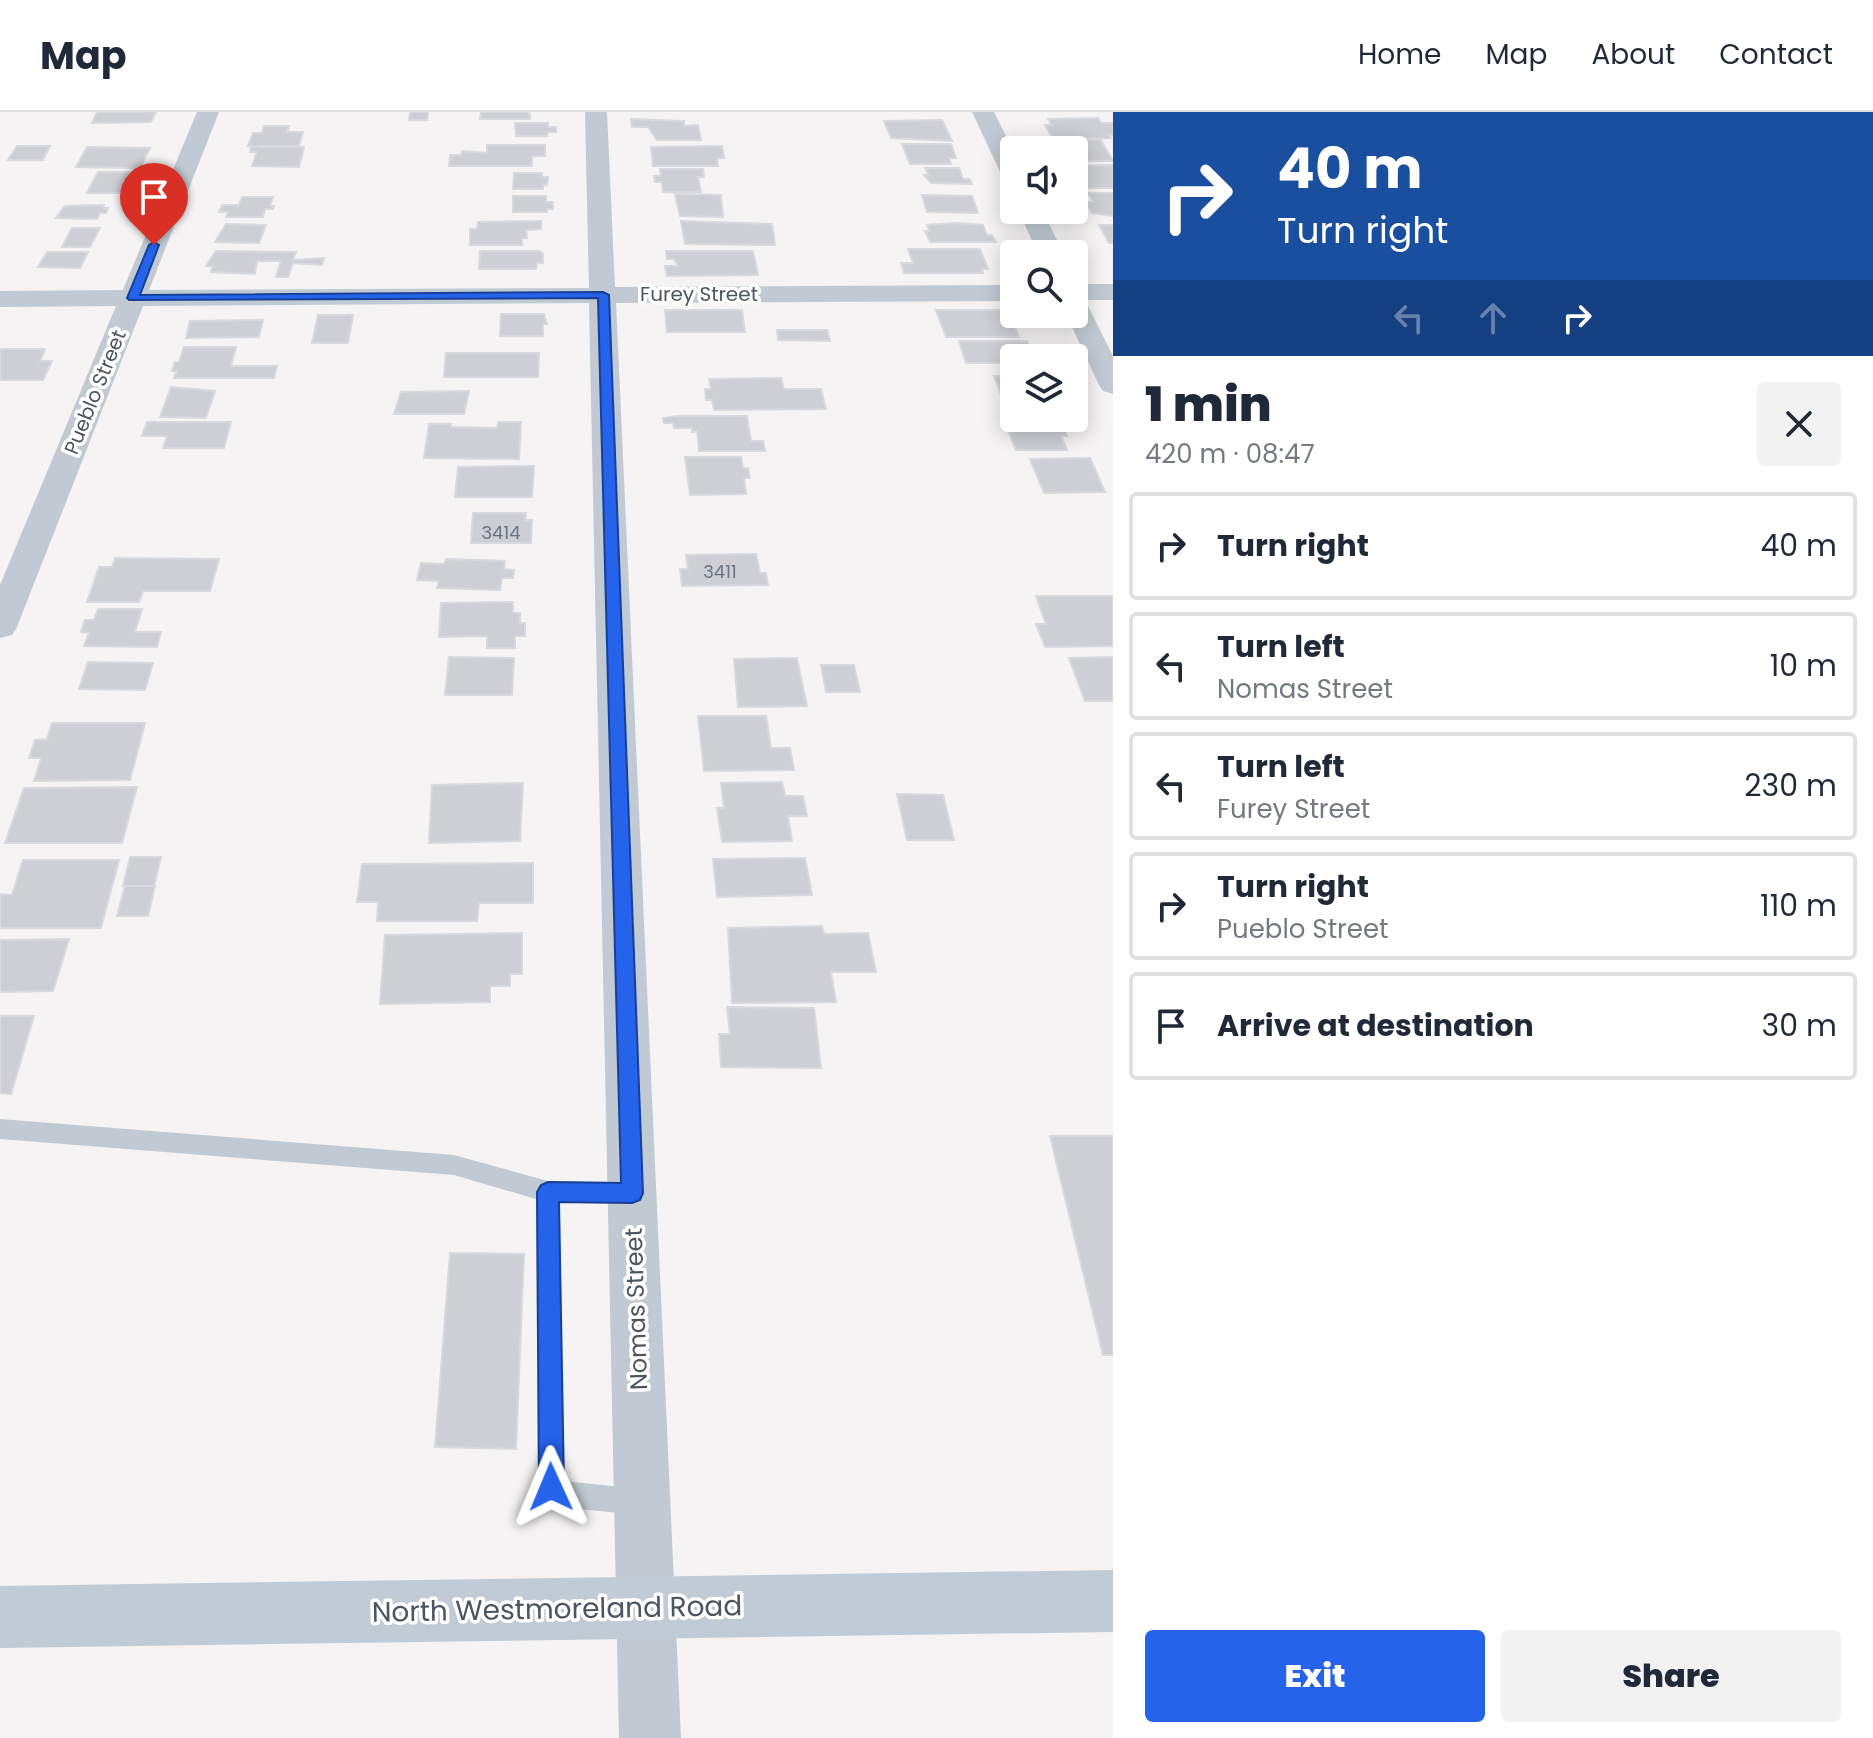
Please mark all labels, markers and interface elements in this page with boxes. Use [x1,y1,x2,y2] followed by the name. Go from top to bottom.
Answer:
[40,29,127,82] text: Map
[1358,35,1441,74] text: Home
[1485,35,1547,74] text: Map
[1591,35,1675,74] text: About
[1719,35,1833,74] text: Contact
[1277,129,1423,208] text: 40 m
[1000,136,1088,432] map controls
[1000,136,1088,224] button: sound
[1145,144,1249,248] icon: right
[120,163,188,245] pin
[132,175,176,219] icon: arrive
[1277,205,1448,256] text: Turn right
[1000,240,1088,328] button: search
[640,280,758,308] street label: Furey Street
[1387,296,1431,340] icon: left
[1471,296,1515,340] icon: ahead
[1555,296,1599,340] icon: right
[57,326,133,458] street label: Pueblo Street
[1000,344,1088,432] button: layers
[1145,371,1272,438] text: 1 min
[1757,382,1841,466] button: close
[1145,436,1315,472] text: 420 m · 08:47
[481,520,521,545] house number: 3414
[1149,524,1193,568] icon: right
[1217,524,1369,567] text: Turn right
[1760,524,1837,567] text: 40 m
[703,559,737,584] house number: 3411
[1217,625,1345,668] text: Turn left
[1149,644,1193,688] icon: left
[1770,644,1837,687] text: 10 m
[1217,671,1393,707] text: Nomas Street
[1217,745,1345,788] text: Turn left
[1149,764,1193,808] icon: left
[1744,764,1837,807] text: 230 m
[1217,791,1370,827] text: Furey Street
[1217,865,1369,908] text: Turn right
[1149,884,1193,928] icon: right
[1760,884,1837,927] text: 110 m
[1217,911,1389,947] text: Pueblo Street
[1149,1004,1193,1048] icon: arrive
[1217,1004,1534,1047] text: Arrive at destination
[1762,1004,1837,1047] text: 30 m
[617,1227,655,1391] street label: Nomas Street
[509,1445,593,1529] position arrow
[371,1586,743,1632] street label: North Westmoreland Road
[1145,1630,1485,1722] button: Exit
[1501,1630,1841,1722] button: Share

